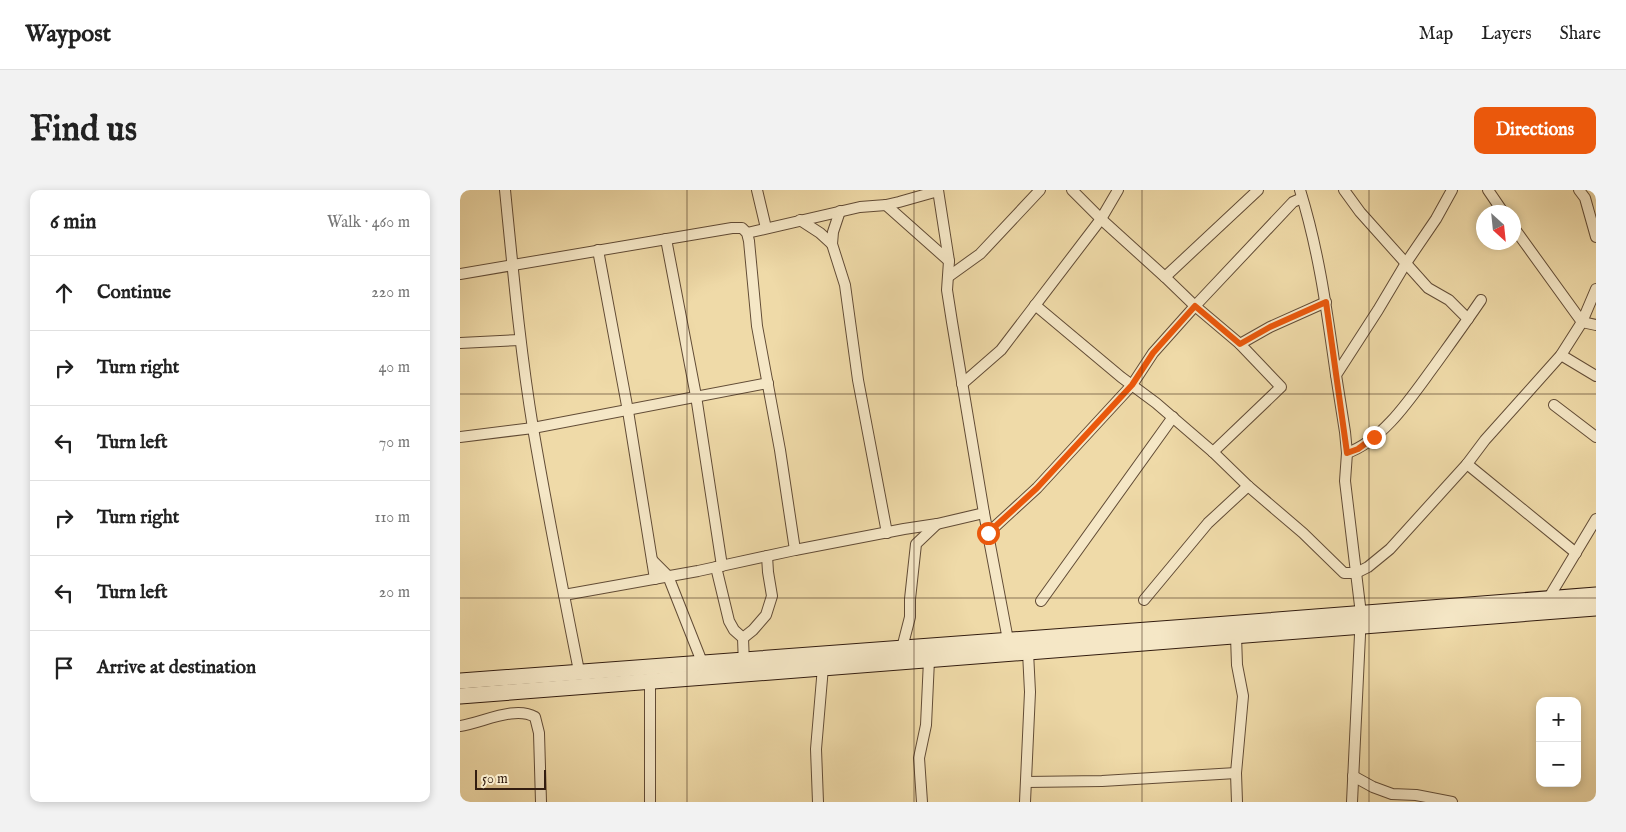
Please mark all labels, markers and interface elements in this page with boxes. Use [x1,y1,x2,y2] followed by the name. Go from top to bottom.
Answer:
[25,19,111,50] text: Waypost
[1419,23,1453,46] text: Map
[1481,23,1532,46] text: Layers
[1560,23,1601,46] text: Share
[1474,107,1596,154] button: Directions
[30,108,137,153] text: Find us
[1476,205,1521,250] north arrow
[50,209,96,236] text: 6 min
[327,213,410,233] text: Walk · 460 m
[50,279,78,307] icon: ahead
[97,281,171,305] text: Continue
[371,283,410,303] text: 220 m
[50,354,78,382] icon: right
[97,356,179,380] text: Turn right
[378,358,410,378] text: 40 m
[1363,426,1386,449] route end
[50,429,78,457] icon: left
[97,431,168,455] text: Turn left
[379,433,410,453] text: 70 m
[50,504,78,532] icon: right
[97,506,179,530] text: Turn right
[374,508,410,528] text: 110 m
[977,522,1000,545] route start
[50,579,78,607] icon: left
[97,581,168,605] text: Turn left
[379,583,410,603] text: 20 m
[50,654,78,682] icon: arrive
[97,656,256,680] text: Arrive at destination
[1536,697,1581,787] map controls
[1536,697,1581,742] button: +
[1536,742,1581,787] button: −
[475,767,546,790] scale bar
[482,770,508,788] text: 50 m

